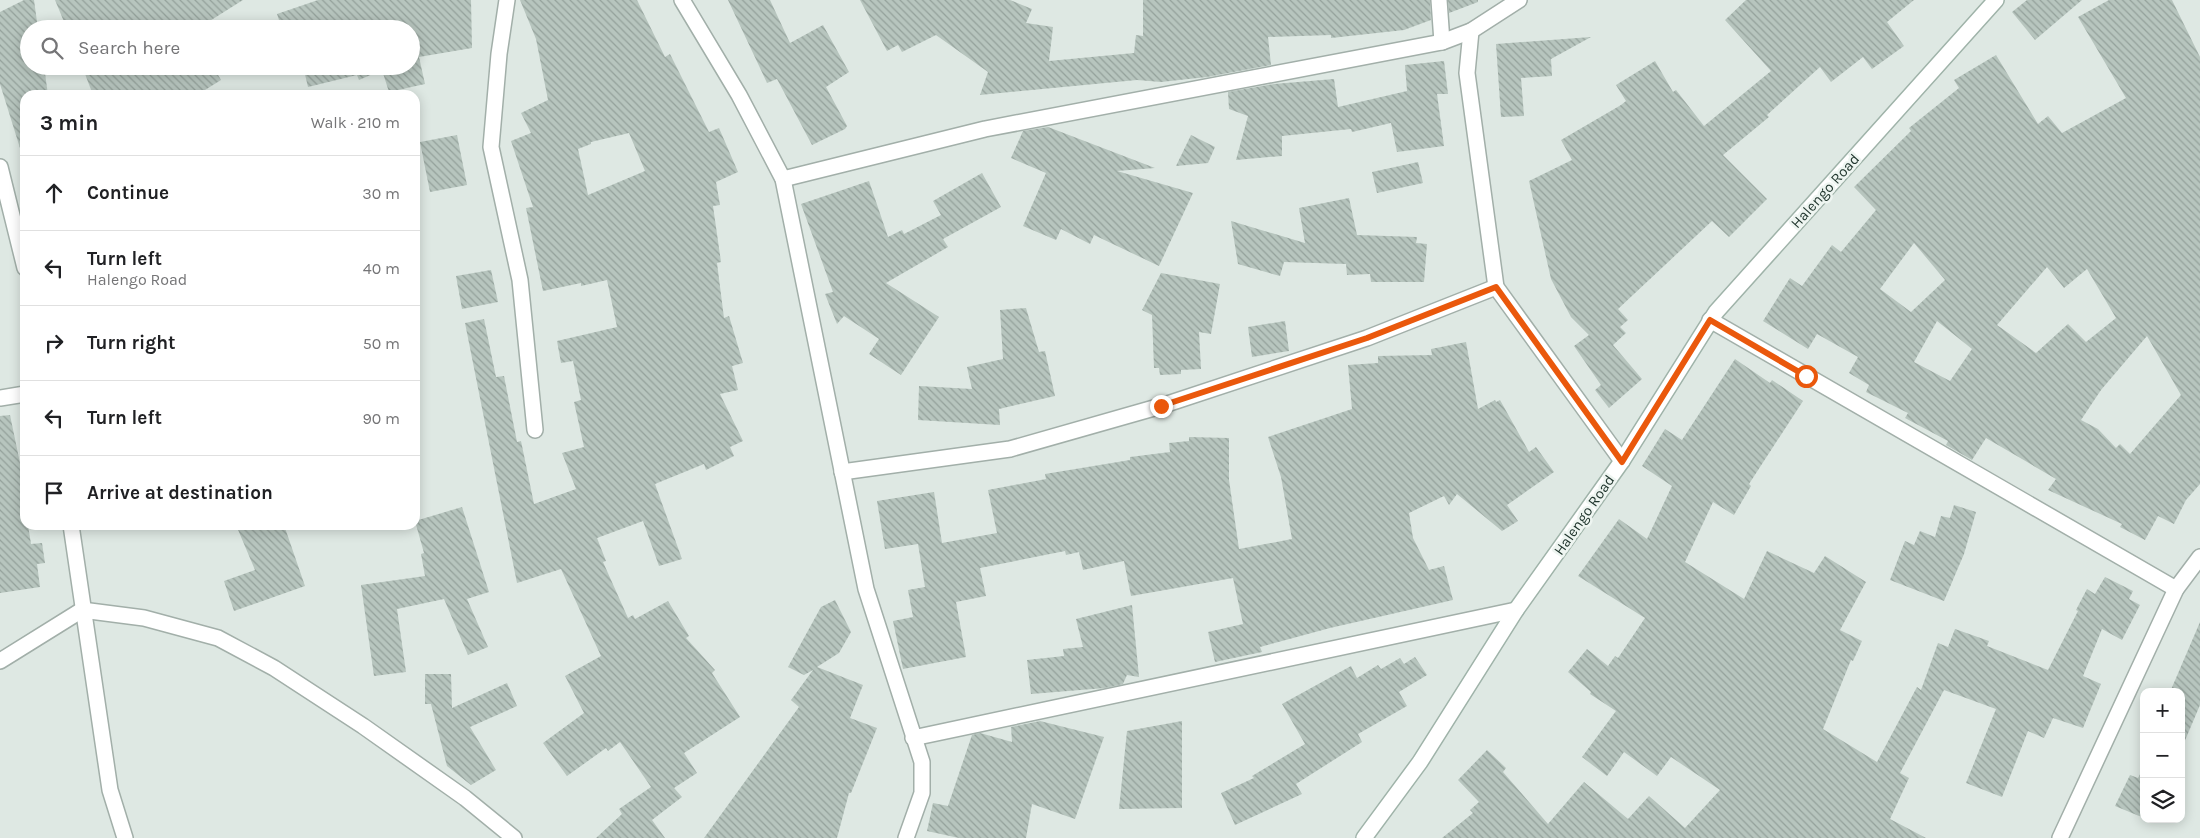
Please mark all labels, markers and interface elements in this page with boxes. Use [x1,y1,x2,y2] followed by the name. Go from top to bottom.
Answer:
[20,20,420,75] search box
[38,34,66,62] icon: search
[78,37,180,59] text: Search here
[40,111,98,135] text: 3 min
[311,113,400,132] text: Walk · 210 m
[1787,150,1863,232] street label: Halengo Road
[40,179,68,207] icon: ahead
[87,182,169,204] text: Continue
[362,184,400,203] text: 30 m
[87,248,162,270] text: Turn left
[40,254,68,282] icon: left
[363,259,400,278] text: 40 m
[87,270,187,289] text: Halengo Road
[40,329,68,357] icon: right
[87,332,176,354] text: Turn right
[363,334,400,353] text: 50 m
[1795,365,1818,388] route start
[1150,395,1173,418] route end
[40,404,68,432] icon: left
[87,407,162,429] text: Turn left
[362,409,400,428] text: 90 m
[1550,471,1618,559] street label: Halengo Road
[40,479,68,507] icon: arrive
[87,482,273,504] text: Arrive at destination
[2140,688,2185,823] map controls
[2140,688,2185,733] button: +
[2140,733,2185,778] button: −
[2140,778,2185,823] button: layers

